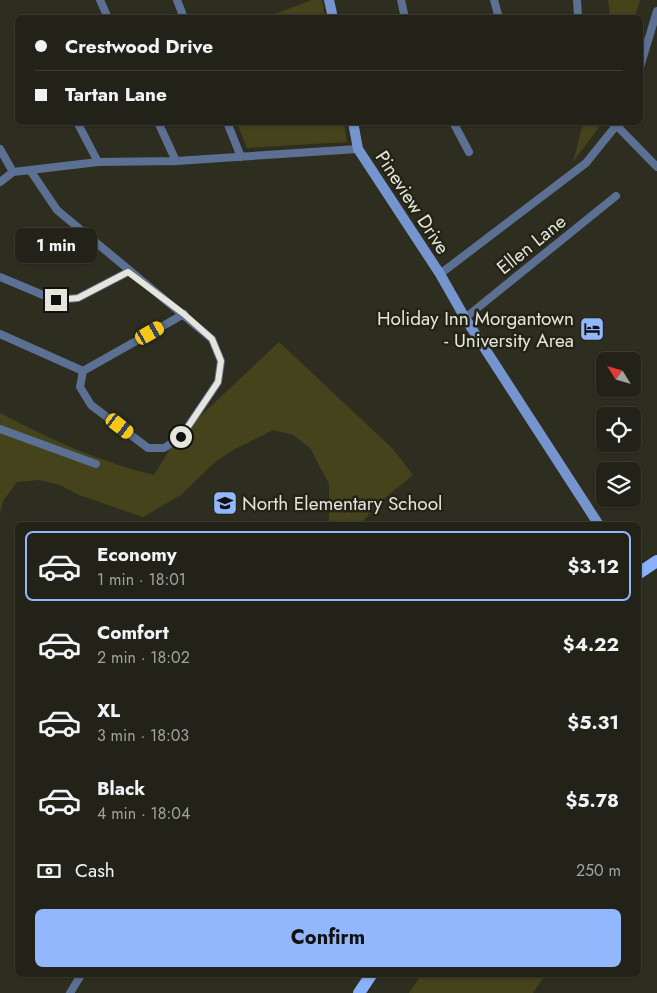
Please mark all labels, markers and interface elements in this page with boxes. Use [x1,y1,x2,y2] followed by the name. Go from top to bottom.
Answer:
[65,33,213,60] text: Crestwood Drive
[65,81,167,108] text: Tartan Lane
[369,145,456,259] street label: Pineview Drive
[491,208,572,281] street label: Ellen Lane
[15,228,97,262] callout: 1 min
[36,234,76,257] text: 1 min
[45,289,67,311] route end
[377,305,574,354] place label: Holiday Inn Morgantown - University Area
[579,316,605,342] hotel icon: Holiday Inn Morgantown - University Area
[133,319,166,347] car
[596,352,641,398] north arrow
[596,352,641,507] map controls
[596,407,641,452] button: locate
[103,411,136,441] car
[170,426,192,448] route start
[596,462,641,507] button: layers
[212,490,238,516] school or university icon: North Elementary School
[242,490,442,517] place label: North Elementary School
[97,541,177,568] text: Economy
[37,544,82,589] icon: car
[567,553,619,580] text: $3.12
[97,568,186,591] text: 1 min · 18:01
[97,619,169,646] text: Comfort
[37,622,82,667] icon: car
[563,631,619,658] text: $4.22
[97,646,190,669] text: 2 min · 18:02
[97,697,120,724] text: XL
[37,700,82,745] icon: car
[567,709,619,736] text: $5.31
[97,724,189,747] text: 3 min · 18:03
[97,775,145,802] text: Black
[37,778,82,823] icon: car
[565,787,619,814] text: $5.78
[97,802,190,825] text: 4 min · 18:04
[35,857,63,885] icon: cash
[75,857,115,884] text: Cash
[576,859,621,882] text: 250 m
[35,909,621,967] button: Confirm

